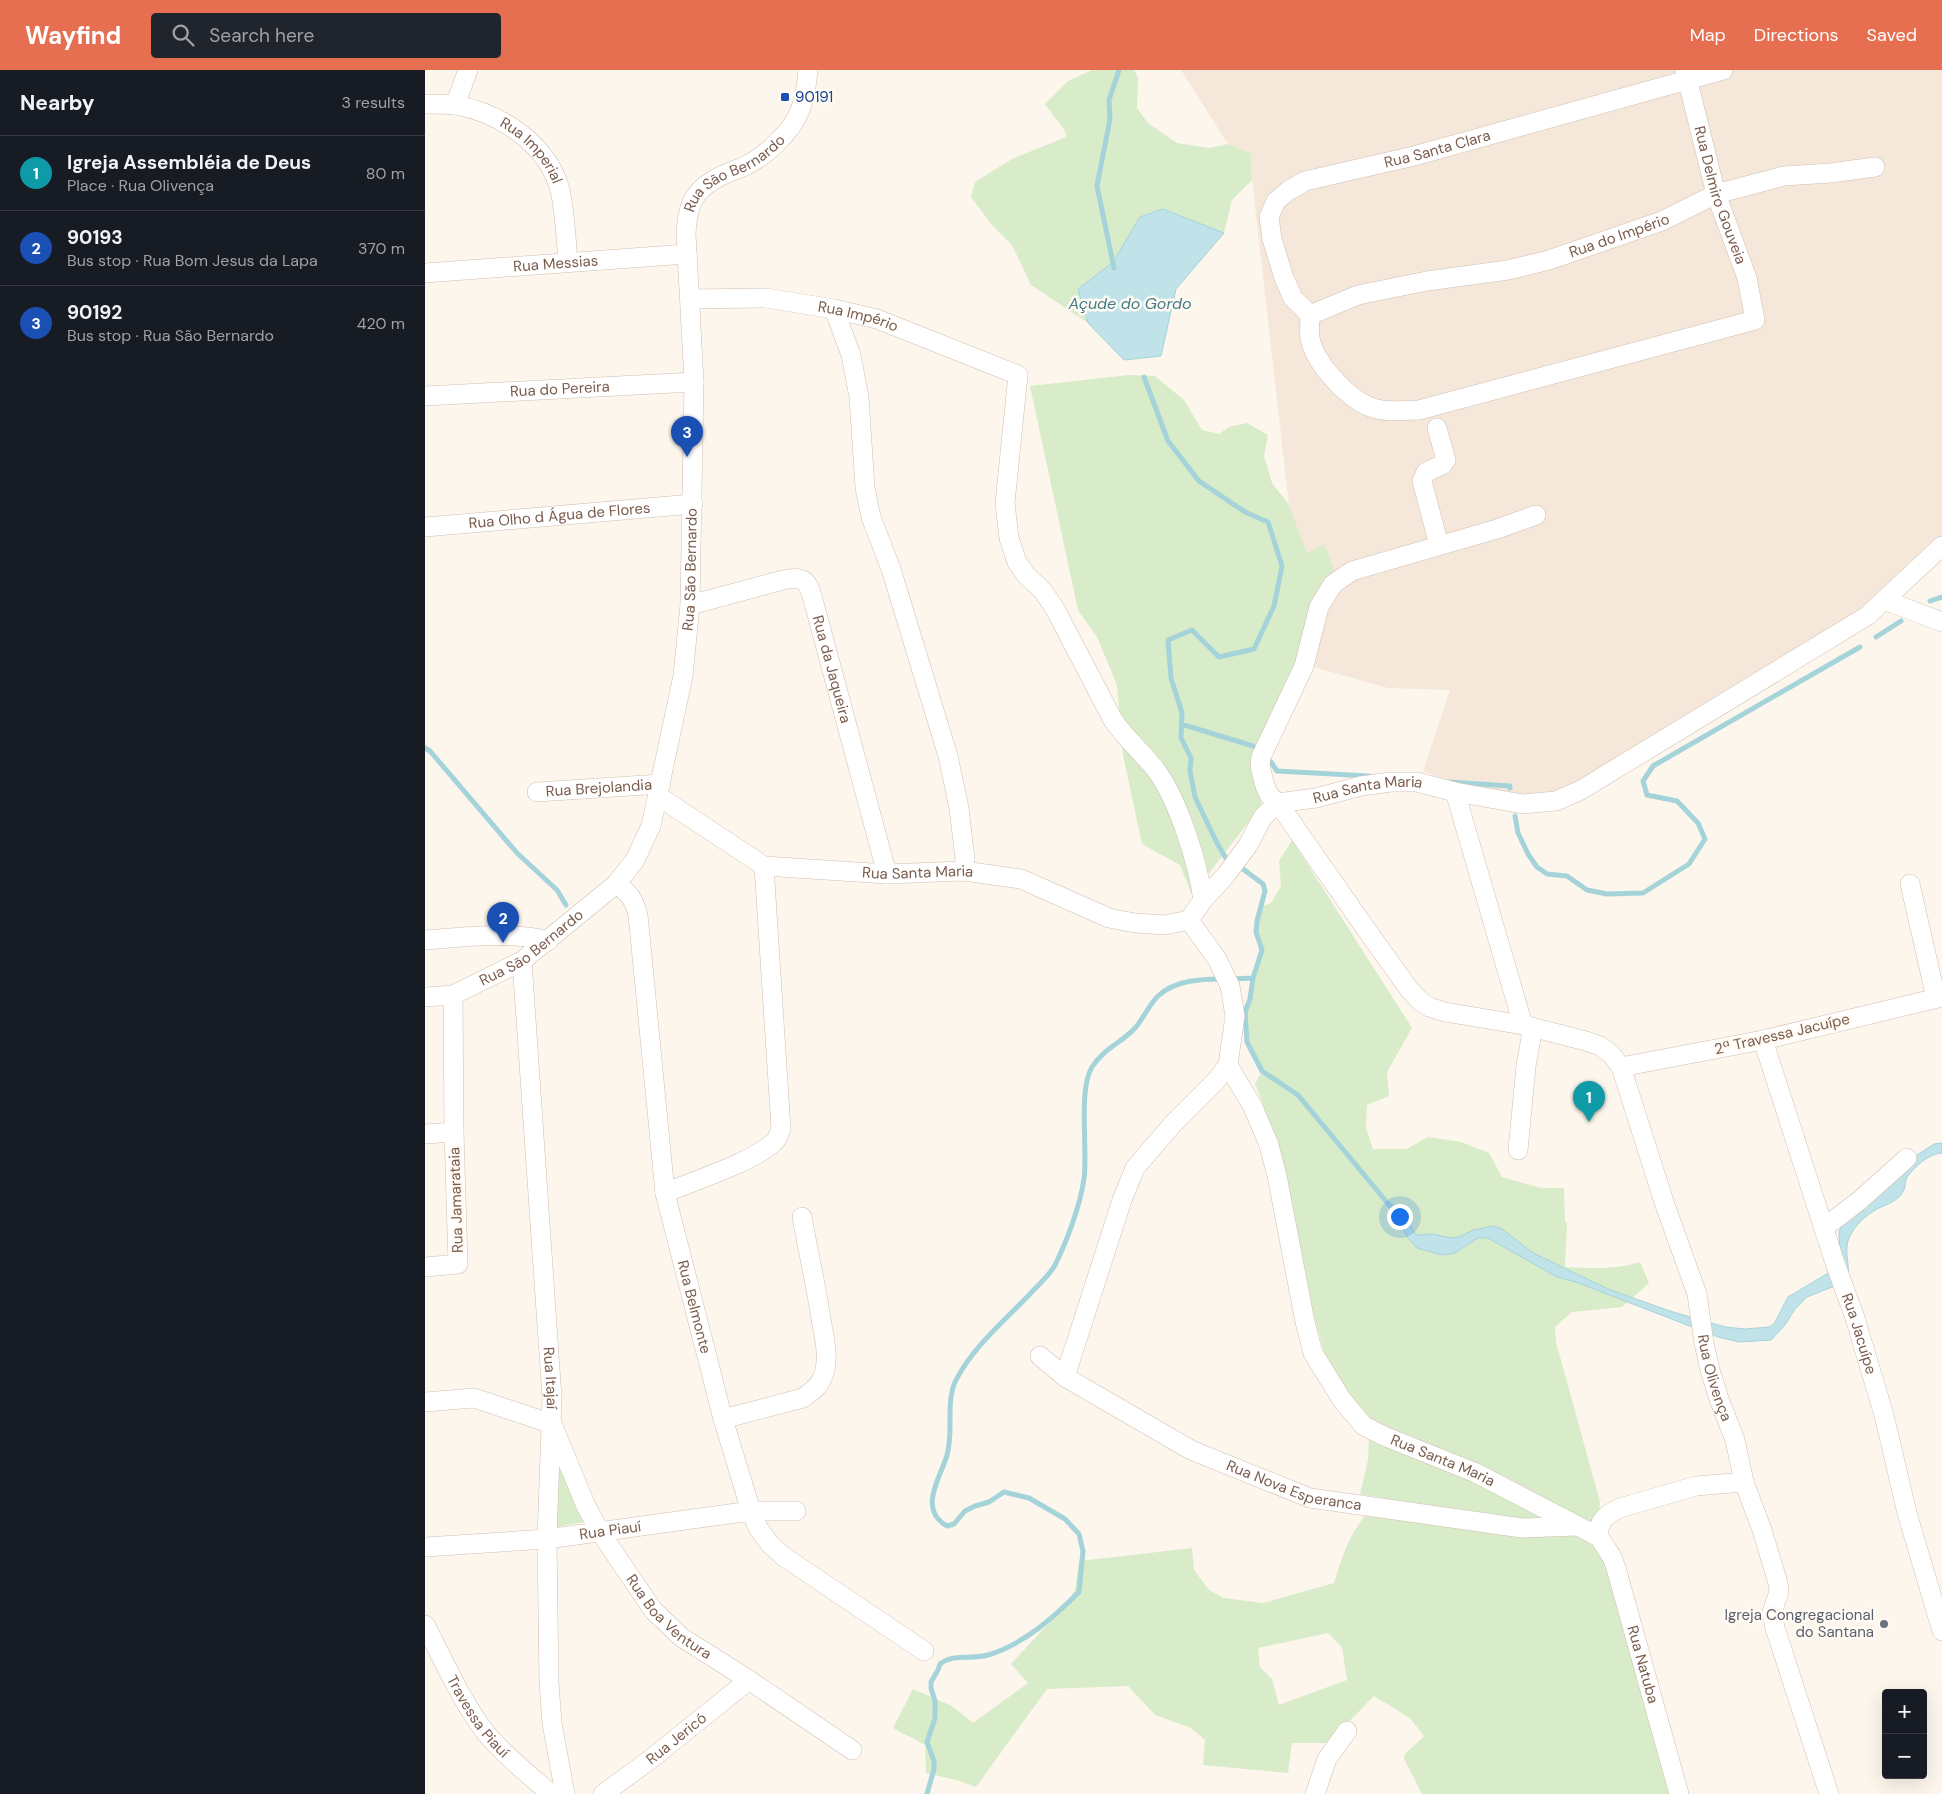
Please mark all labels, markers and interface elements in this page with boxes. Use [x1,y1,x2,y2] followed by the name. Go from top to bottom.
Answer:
[151,13,501,58] search box
[25,20,121,51] text: Wayfind
[169,21,197,49] icon: search
[209,23,314,48] text: Search here
[1690,23,1726,47] text: Map
[1754,23,1839,47] text: Directions
[1867,23,1917,47] text: Saved
[795,87,833,107] place label: 90191
[20,89,94,117] text: Nearby
[779,91,791,103] marker: 90191
[342,92,405,113] text: 3 results
[496,113,567,186] street label: Rua Imperial
[1689,124,1751,267] street label: Rua Delmiro Gouveia
[1382,125,1493,173] street label: Rua Santa Clara
[679,130,790,215] street label: Rua São Bernardo
[67,150,311,175] text: Igreja Assembléia de Deus
[33,163,39,184] text: 1
[366,163,405,184] text: 80 m
[67,175,214,196] text: Place · Rua Olivença
[1566,209,1673,262] street label: Rua do Império
[67,225,123,250] text: 90193
[31,238,41,259] text: 2
[358,238,405,259] text: 370 m
[67,250,318,271] text: Bus stop · Rua Bom Jesus da Lapa
[512,250,599,277] street label: Rua Messias
[1067,293,1192,314] water label: Açude do Gordo
[816,297,901,337] street label: Rua Império
[67,300,122,325] text: 90192
[31,313,41,334] text: 3
[357,313,405,334] text: 420 m
[67,325,274,346] text: Bus stop · Rua São Bernardo
[509,376,610,402] street label: Rua do Pereira
[671,416,703,457] pin: 3
[468,498,651,533] street label: Rua Olho d Água de Flores
[678,508,702,632] street label: Rua São Bernardo
[808,613,856,725] street label: Rua da Jaqueira
[1311,771,1425,808] street label: Rua Santa Maria
[545,775,653,801] street label: Rua Brejolandia
[861,861,975,884] street label: Rua Santa Maria
[487,902,519,943] pin: 2
[476,905,588,991] street label: Rua São Bernardo
[1712,1009,1852,1059] street label: 2ª Travessa Jacuípe
[1573,1081,1605,1122] pin: 1
[444,1147,468,1253] street label: Rua Jamarataia
[1387,1204,1413,1230] your location
[673,1258,716,1356] street label: Rua Belmonte
[1837,1290,1881,1377] street label: Rua Jacuípe
[1693,1333,1737,1424] street label: Rua Olivença
[539,1346,562,1410] street label: Rua Itajaí
[1388,1430,1498,1491] street label: Rua Santa Maria
[1223,1455,1363,1515] street label: Rua Nova Esperanca
[578,1516,643,1544] street label: Rua Piauí
[622,1570,715,1664] street label: Rua Boa Ventura
[1724,1605,1874,1642] place label: Igreja Congregacional do Santana
[1878,1618,1890,1630] marker: Igreja Congregacional do Santana
[1623,1623,1663,1706] street label: Rua Natuba
[442,1672,514,1763] street label: Travessa Piauí
[1882,1689,1927,1779] map controls
[1882,1689,1927,1734] button: +
[642,1708,711,1769] street label: Rua Jericó
[1882,1734,1927,1779] button: −

